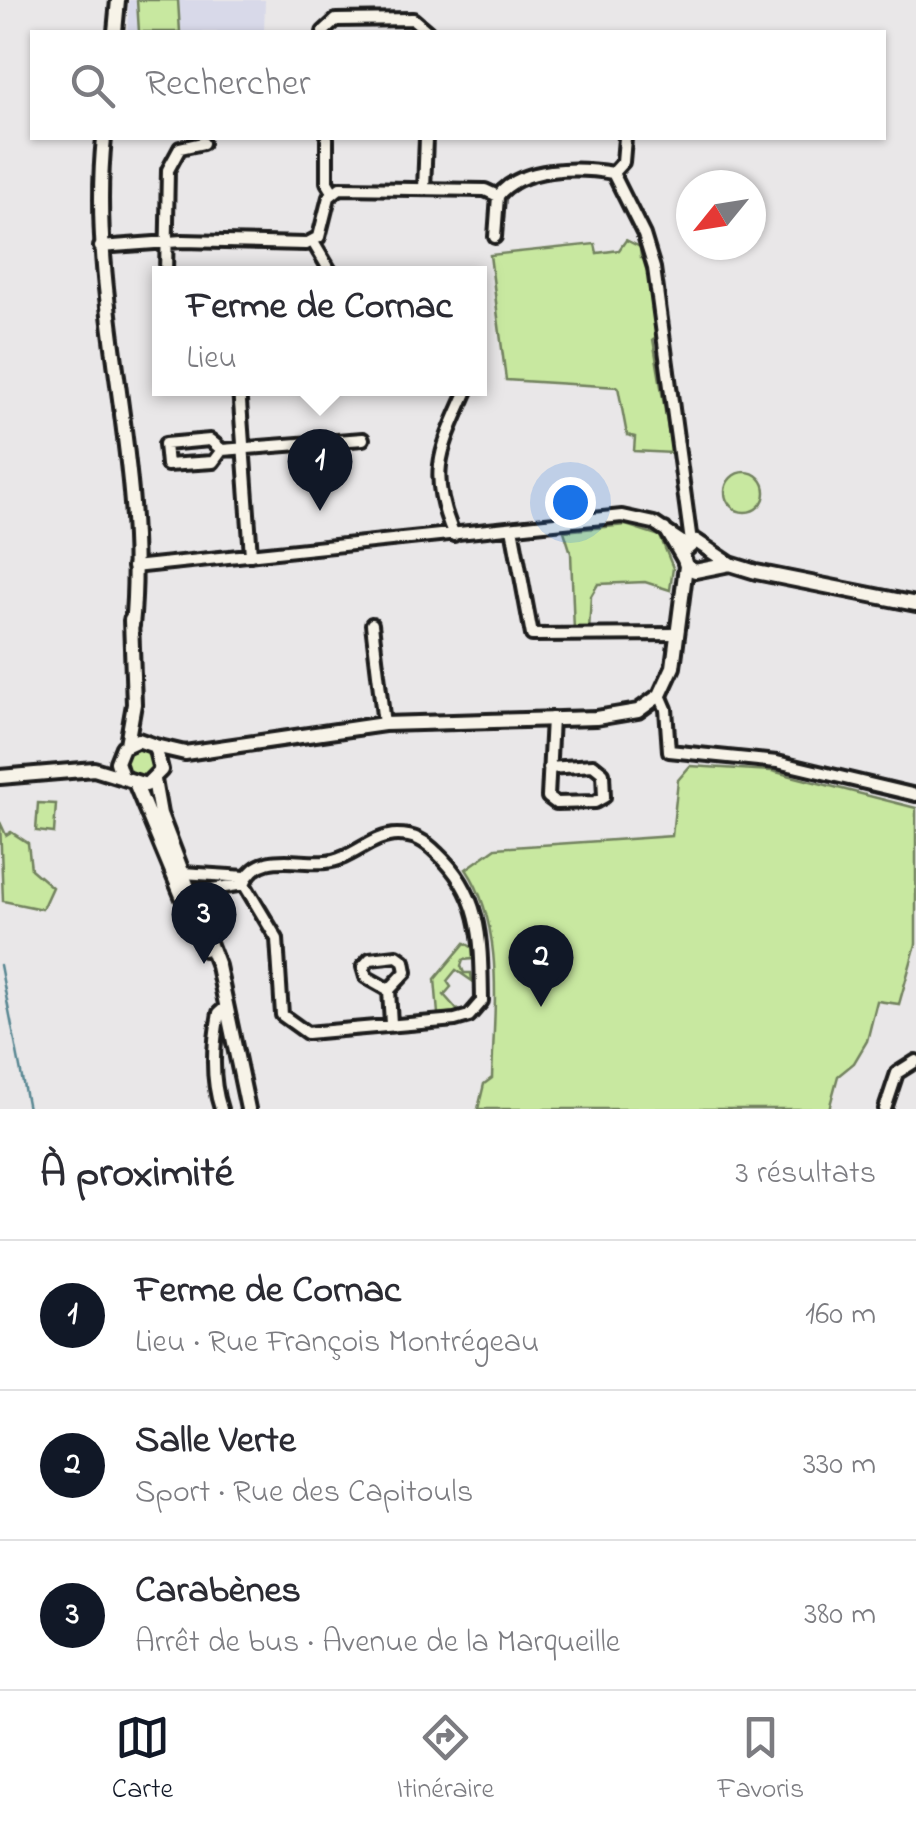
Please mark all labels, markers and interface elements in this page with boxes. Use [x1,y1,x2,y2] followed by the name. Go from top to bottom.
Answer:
[30,30,886,140] search box
[145,57,311,113] text: Rechercher
[65,58,120,113] icon: search
[676,170,766,260] north arrow
[152,266,487,396] popup
[187,280,452,336] text: Ferme de Cornac
[187,336,237,383] text: Lieu
[288,428,352,511] pin: 1
[545,477,596,528] your location
[172,882,236,964] pin: 3
[508,924,574,1007] pin: 2
[40,1144,234,1205] text: À proximité
[736,1151,876,1198] text: 3 résultats
[135,1264,401,1320] text: Ferme de Cornac
[67,1292,78,1339] text: 1
[805,1292,876,1339] text: 160 m
[135,1320,539,1367] text: Lieu · Rue François Montrégeau
[135,1414,296,1470] text: Salle Verte
[65,1442,80,1489] text: 2
[803,1442,876,1489] text: 330 m
[135,1470,473,1517] text: Sport · Rue des Capitouls
[135,1564,301,1620] text: Carabènes
[66,1592,79,1639] text: 3
[804,1592,876,1639] text: 380 m
[135,1620,620,1667] text: Arrêt de bus · Avenue de la Marqueille
[112,1710,173,1811] tab: Carte
[397,1710,494,1811] tab: Itinéraire
[718,1710,804,1811] tab: Favoris

